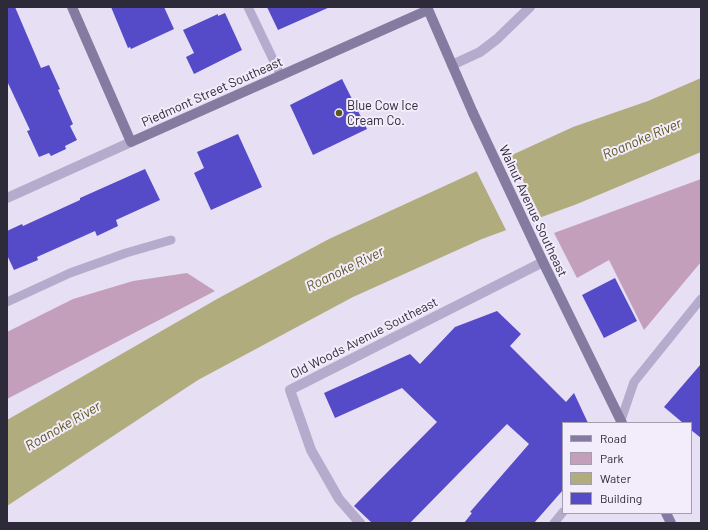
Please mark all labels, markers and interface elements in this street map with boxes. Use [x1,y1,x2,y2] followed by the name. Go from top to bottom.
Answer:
[139,54,285,130] street label: Piedmont Street Southeast
[347,98,418,129] place label: Blue Cow Ice Cream Co.
[334,108,344,118] marker: Blue Cow Ice Cream Co.
[600,115,684,163] water label: Roanoke River
[496,143,570,279] street label: Walnut Avenue Southeast
[303,243,387,295] water label: Roanoke River
[288,294,440,382] street label: Old Woods Avenue Southeast
[22,398,104,454] water label: Roanoke River
[562,422,692,514] legend
[600,431,627,445] text: Road
[600,451,624,465] text: Park
[600,471,631,485] text: Water
[600,491,642,505] text: Building

